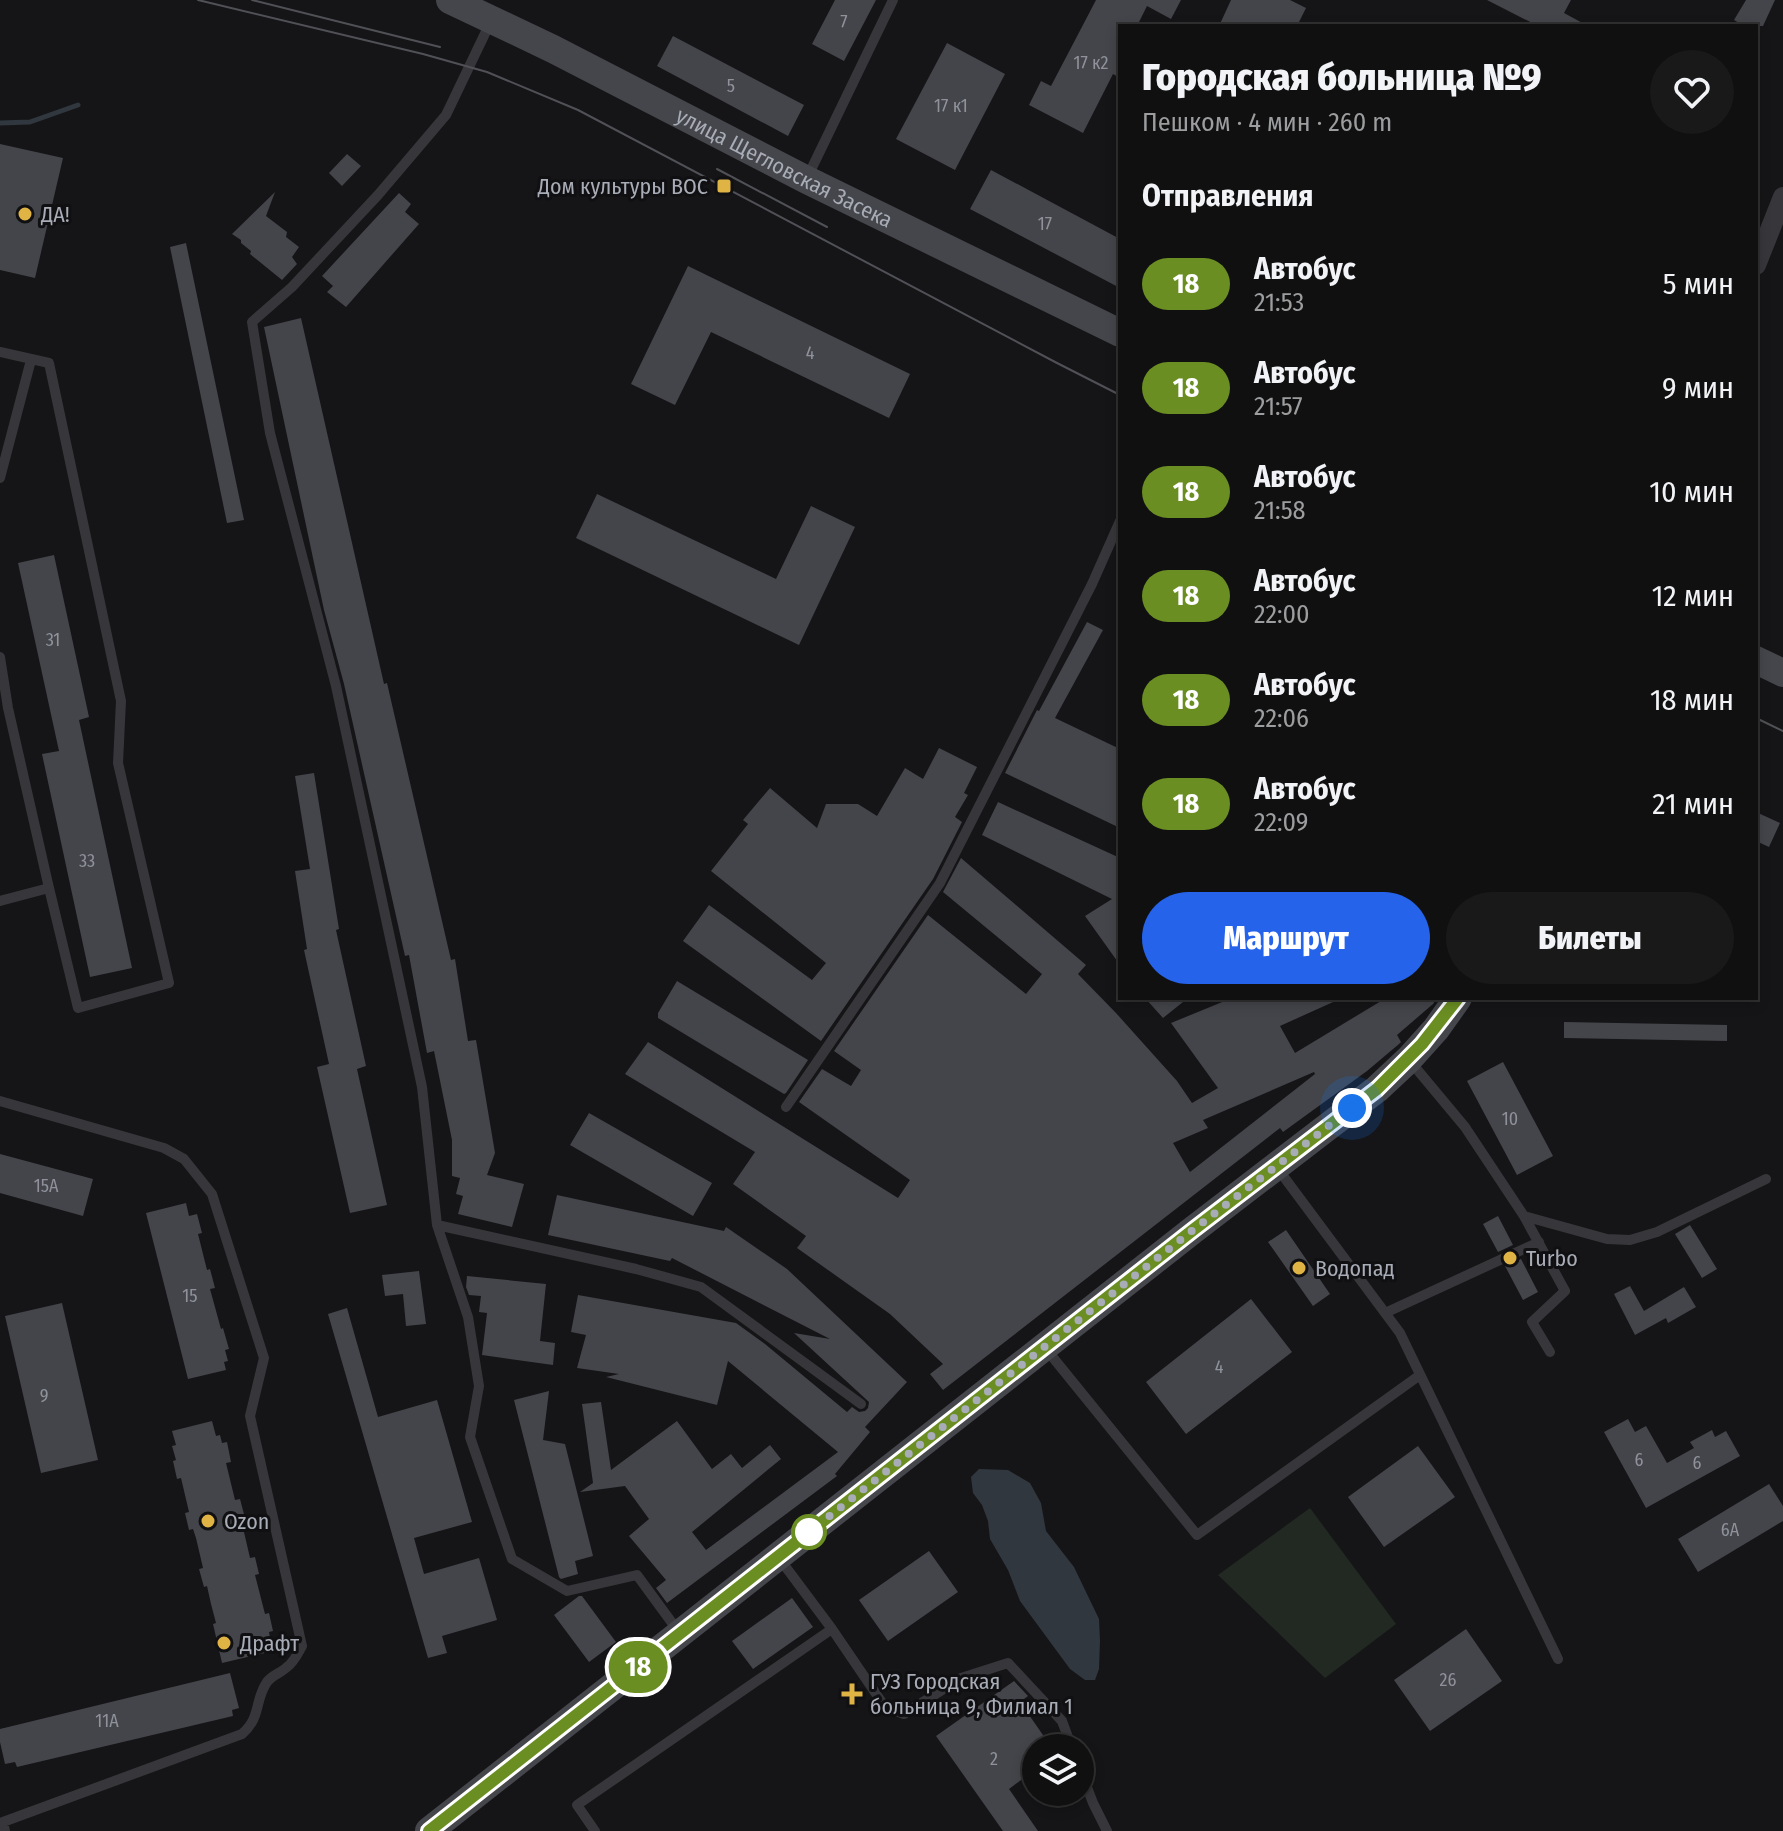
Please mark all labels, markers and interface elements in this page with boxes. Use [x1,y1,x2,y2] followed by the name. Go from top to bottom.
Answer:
[840,11,848,33] house number: 7
[1650,50,1734,134] button: heart
[1074,52,1109,74] house number: 17 к2
[1142,54,1542,100] text: Городская больница №9
[727,75,735,97] house number: 5
[934,95,968,117] house number: 17 к1
[672,101,897,233] street label: улица Щегловская Засека
[1142,107,1392,138] text: Пешком · 4 мин · 260 m
[537,173,708,200] place label: Дом культуры ВОС
[715,177,733,195] marker: Дом культуры ВОС
[1142,178,1313,214] text: Отправления
[40,201,70,228] place label: ДА!
[16,205,34,223] marker: ДА!
[1038,213,1052,235] house number: 17
[1254,251,1356,287] text: Автобус
[1663,266,1734,302] text: 5 мин
[1173,267,1199,300] text: 18
[1254,287,1304,318] text: 21:53
[806,342,815,364] house number: 4
[1254,355,1356,391] text: Автобус
[1662,370,1734,406] text: 9 мин
[1173,371,1199,404] text: 18
[1254,391,1303,422] text: 21:57
[1254,459,1356,495] text: Автобус
[1649,474,1734,510] text: 10 мин
[1173,475,1199,508] text: 18
[1254,495,1306,526] text: 21:58
[1254,563,1356,599] text: Автобус
[1652,578,1734,614] text: 12 мин
[1173,579,1199,612] text: 18
[1254,599,1310,630] text: 22:00
[46,629,60,651] house number: 31
[1254,667,1356,703] text: Автобус
[1650,682,1734,718] text: 18 мин
[1173,683,1199,716] text: 18
[1254,703,1309,734] text: 22:06
[1254,771,1356,807] text: Автобус
[1652,786,1734,822] text: 21 мин
[1173,787,1199,820] text: 18
[1254,807,1308,838] text: 22:09
[79,850,95,872] house number: 33
[1142,892,1430,984] button: Маршрут
[1446,892,1734,984] button: Билеты
[1332,1088,1372,1128] your location
[1502,1108,1518,1130] house number: 10
[34,1175,59,1197] house number: 15А
[1526,1245,1578,1272] place label: Turbo
[1501,1249,1519,1267] marker: Turbo
[1315,1255,1395,1282] place label: Водопад
[1290,1259,1308,1277] marker: Водопад
[182,1285,198,1307] house number: 15
[1215,1356,1224,1378] house number: 4
[40,1385,48,1407] house number: 9
[1635,1449,1644,1471] house number: 6
[1693,1452,1702,1474] house number: 6
[224,1508,269,1535] place label: Ozon
[199,1512,217,1530] marker: Ozon
[792,1515,826,1549] unlabelled marker
[1721,1519,1740,1541] house number: 6А
[239,1630,299,1657] place label: Драфт
[215,1634,233,1652] marker: Драфт
[602,1641,674,1693] line badge: 18
[625,1650,651,1683] text: 18
[870,1668,1073,1720] place label: ГУЗ Городская больница 9, Филиал 1
[1440,1669,1457,1691] house number: 26
[841,1683,863,1705] marker: ГУЗ Городская больница 9, Филиал 1
[95,1710,119,1732] house number: 11А
[1022,1734,1094,1806] map controls
[1022,1734,1094,1806] button: layers
[990,1748,998,1770] house number: 2

